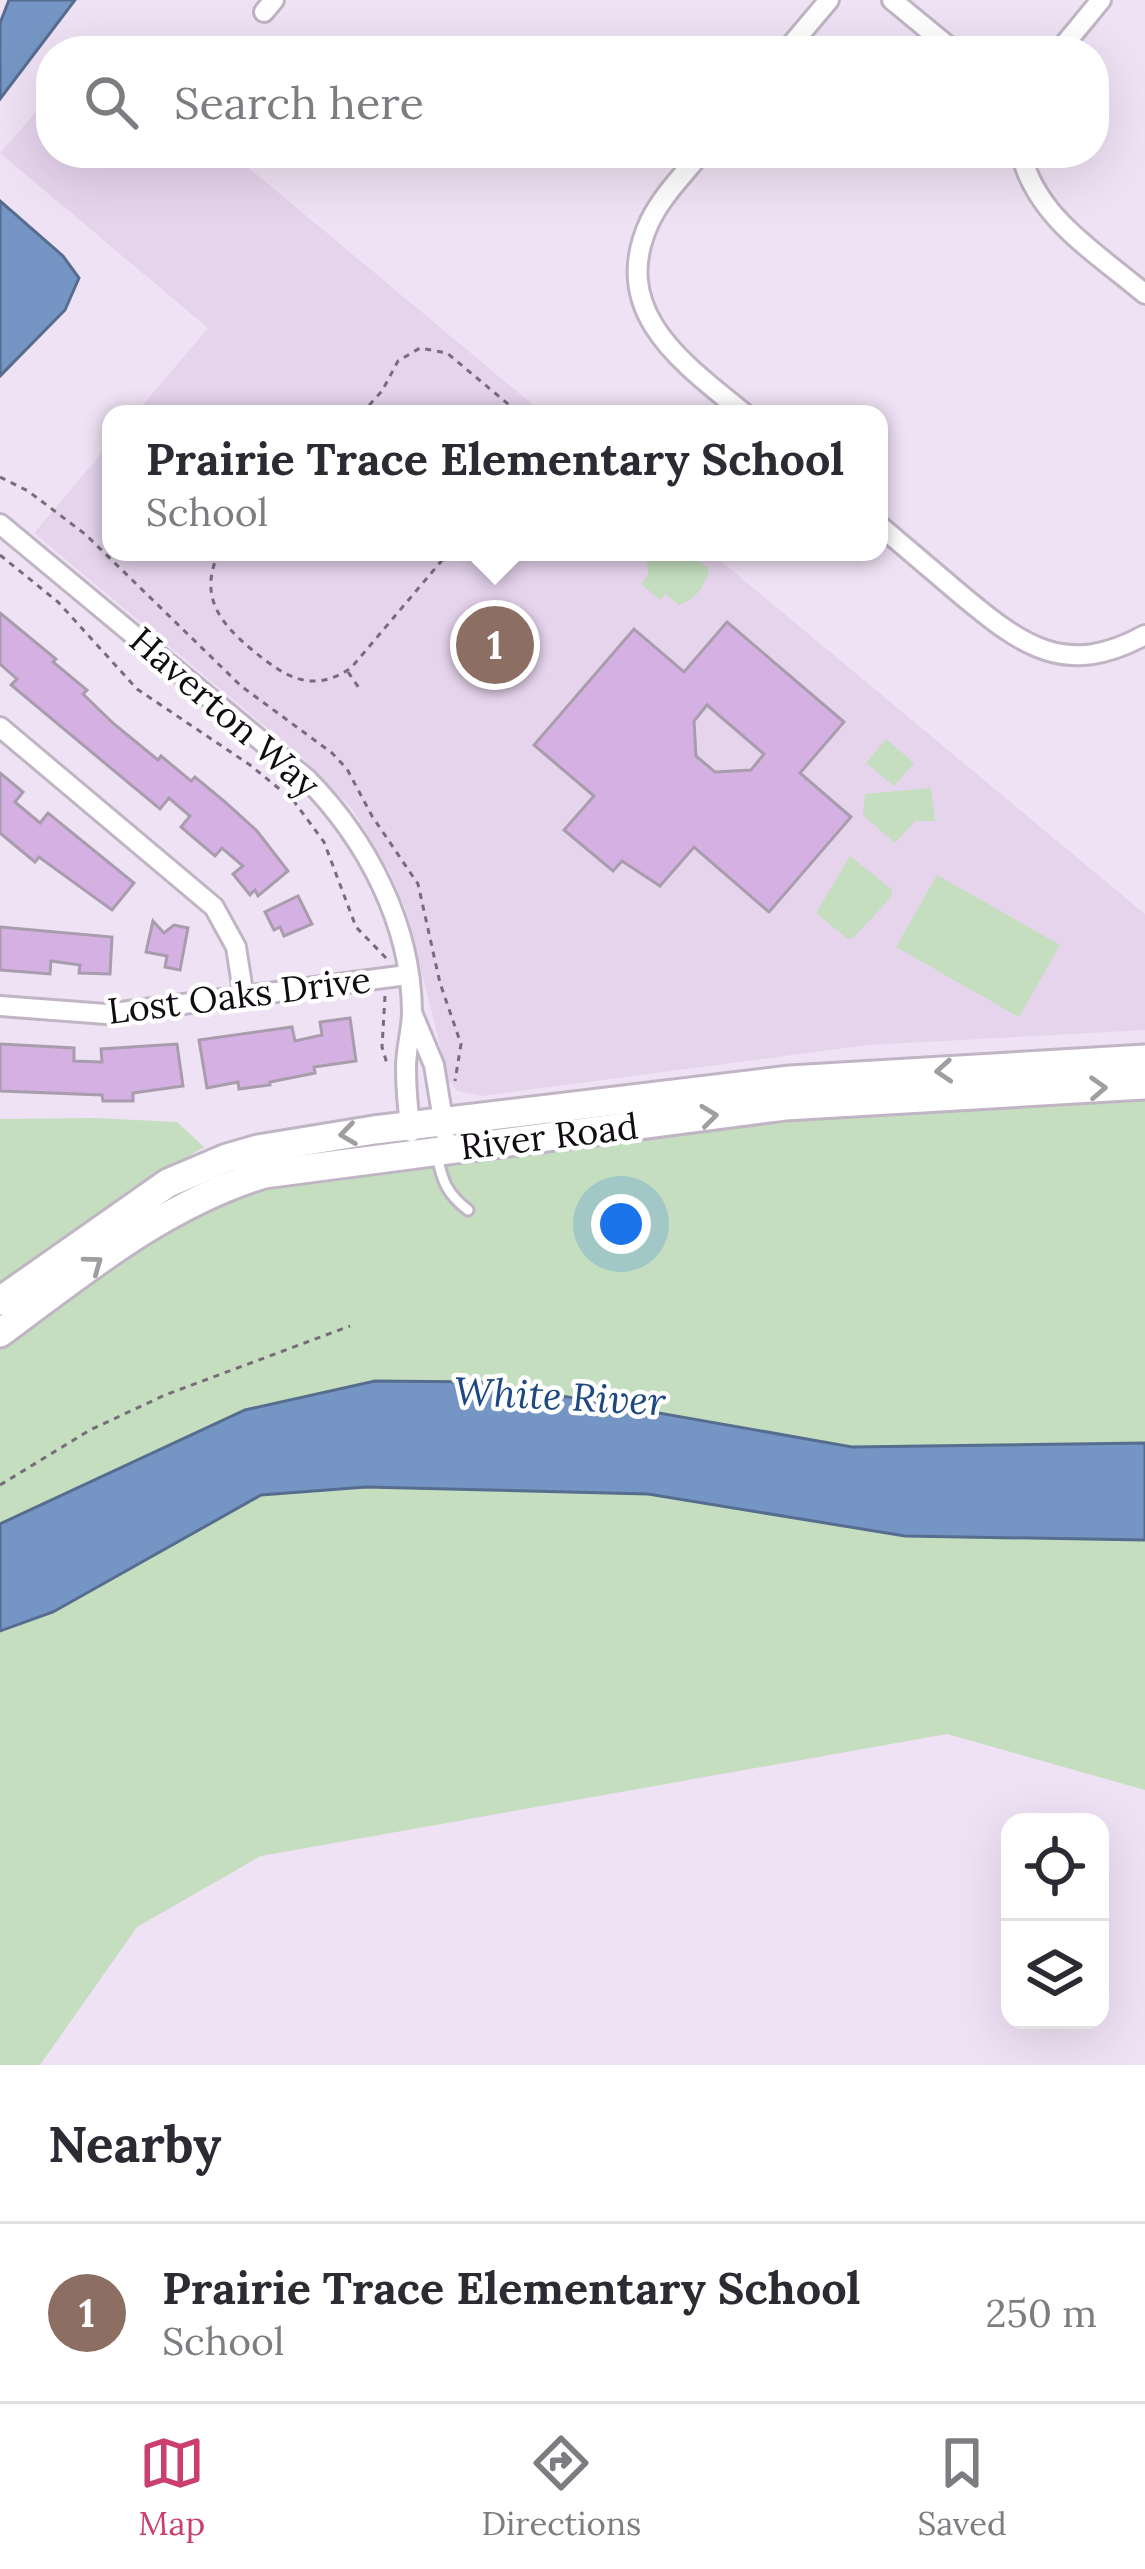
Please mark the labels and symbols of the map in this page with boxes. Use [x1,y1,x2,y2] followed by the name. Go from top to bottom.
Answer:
[456,600,534,690] pin: 1
[120,617,330,807] street label: Haverton Way
[105,956,373,1034] street label: Lost Oaks Drive
[934,1058,953,1084] one-way arrow
[1089,1075,1108,1101] one-way arrow
[457,1102,641,1170] street label: River Road
[699,1103,719,1129] one-way arrow
[338,1120,358,1146] one-way arrow
[591,1194,651,1254] your location
[81,1256,102,1278] one-way arrow
[453,1365,667,1427] water label: White River

